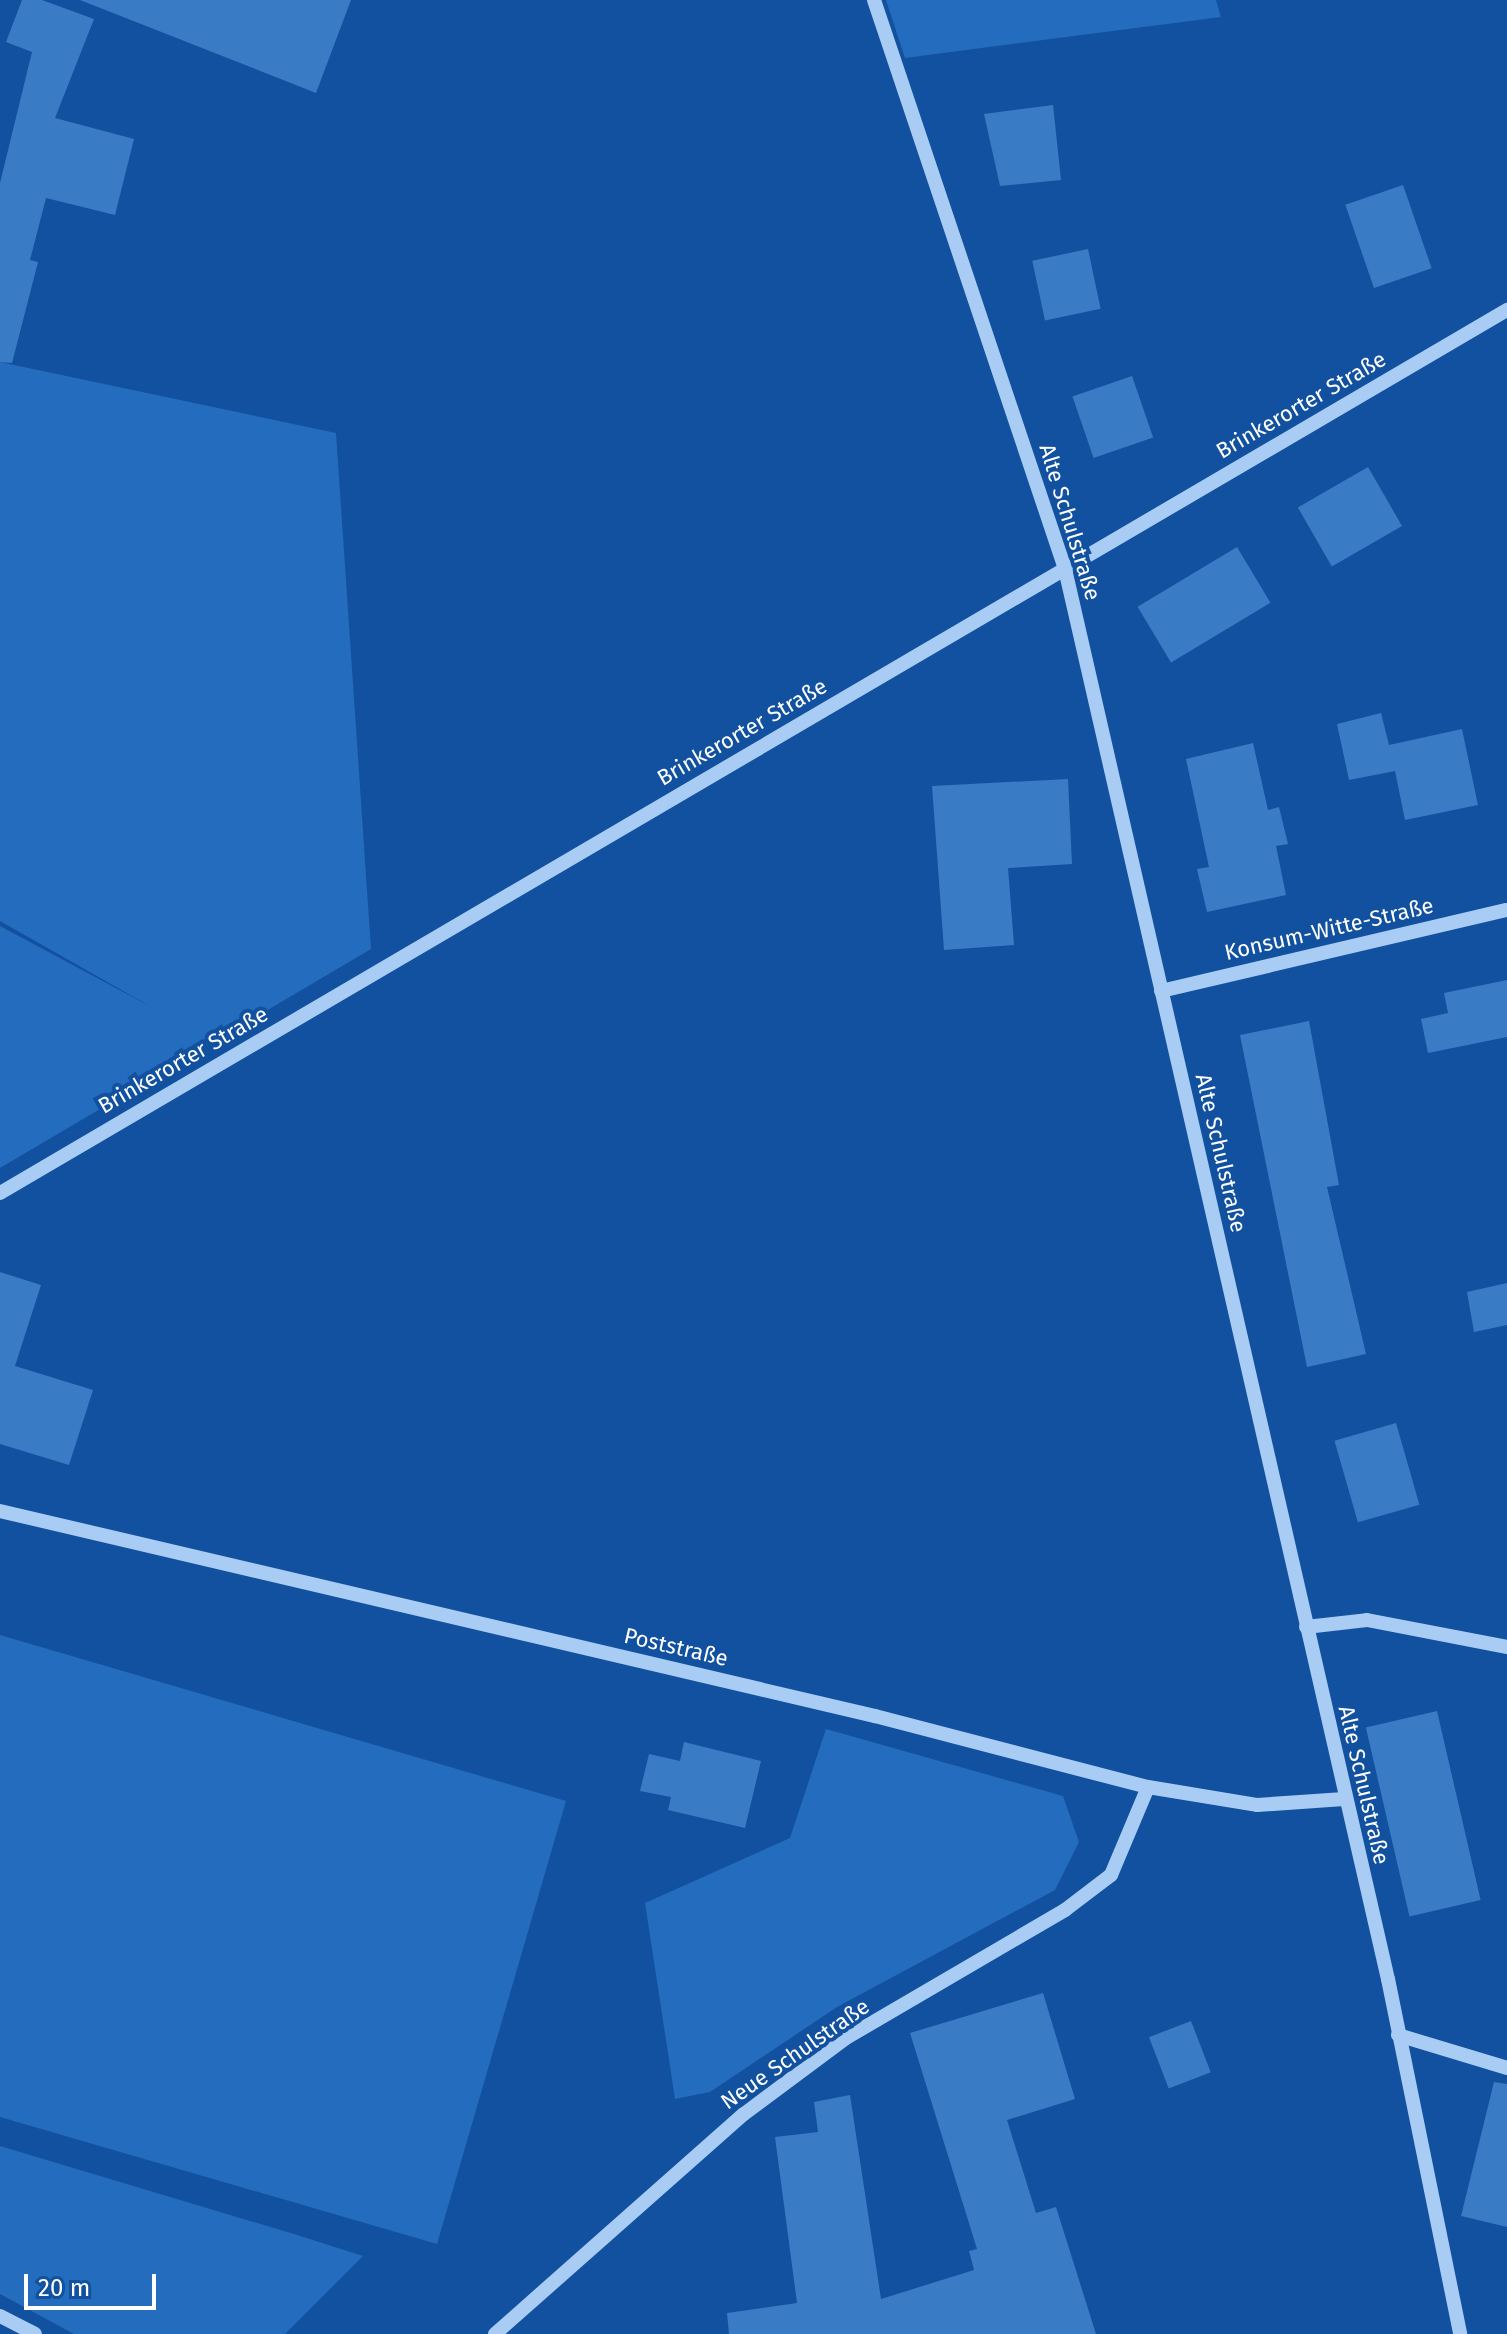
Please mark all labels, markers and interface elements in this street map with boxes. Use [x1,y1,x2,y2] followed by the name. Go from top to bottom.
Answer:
[1211,346,1391,464] street label: Brinkerorter Straße
[1034,441,1106,603] street label: Alte Schulstraße
[652,673,832,791] street label: Brinkerorter Straße
[1222,892,1436,966] street label: Konsum-Witte-Straße
[93,1001,273,1119] street label: Brinkerorter Straße
[1190,1071,1252,1235] street label: Alte Schulstraße
[621,1622,731,1672] street label: Poststraße
[1333,1703,1395,1867] street label: Alte Schulstraße
[716,1993,874,2115] street label: Neue Schulstraße
[28,2258,160,2308] scale bar
[38,2274,90,2302] text: 20 m

